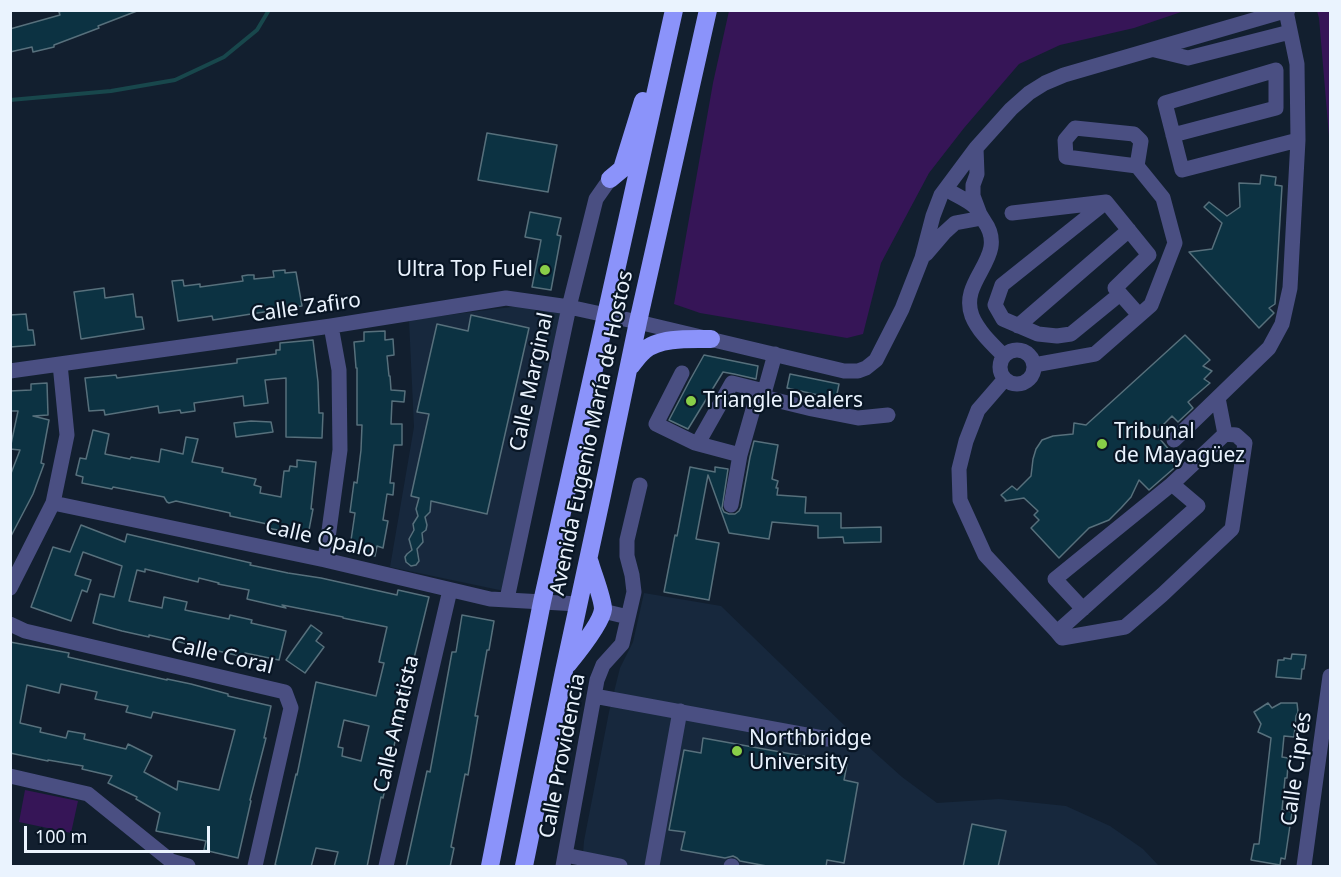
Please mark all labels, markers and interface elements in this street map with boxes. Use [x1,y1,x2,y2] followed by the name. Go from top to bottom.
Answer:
[397,257,533,283] place label: Ultra Top Fuel
[538,263,552,277] marker: Ultra Top Fuel
[545,268,639,598] street label: Avenida Eugenio María de Hostos
[249,288,363,328] street label: Calle Zafiro
[505,310,559,454] street label: Calle Marginal
[703,388,863,414] place label: Triangle Dealers
[684,394,698,408] marker: Triangle Dealers
[1114,419,1245,469] place label: Tribunal de Mayagüez
[1095,437,1109,451] marker: Tribunal de Mayagüez
[262,514,378,564] street label: Calle Ópalo
[168,632,276,680] street label: Calle Coral
[369,653,425,795] street label: Calle Amatista
[535,671,591,841] street label: Calle Providencia
[1277,710,1317,828] street label: Calle Ciprés
[749,726,872,776] place label: Northbridge University
[730,744,744,758] marker: Northbridge University
[27,814,213,852] scale bar
[35,824,87,848] text: 100 m

